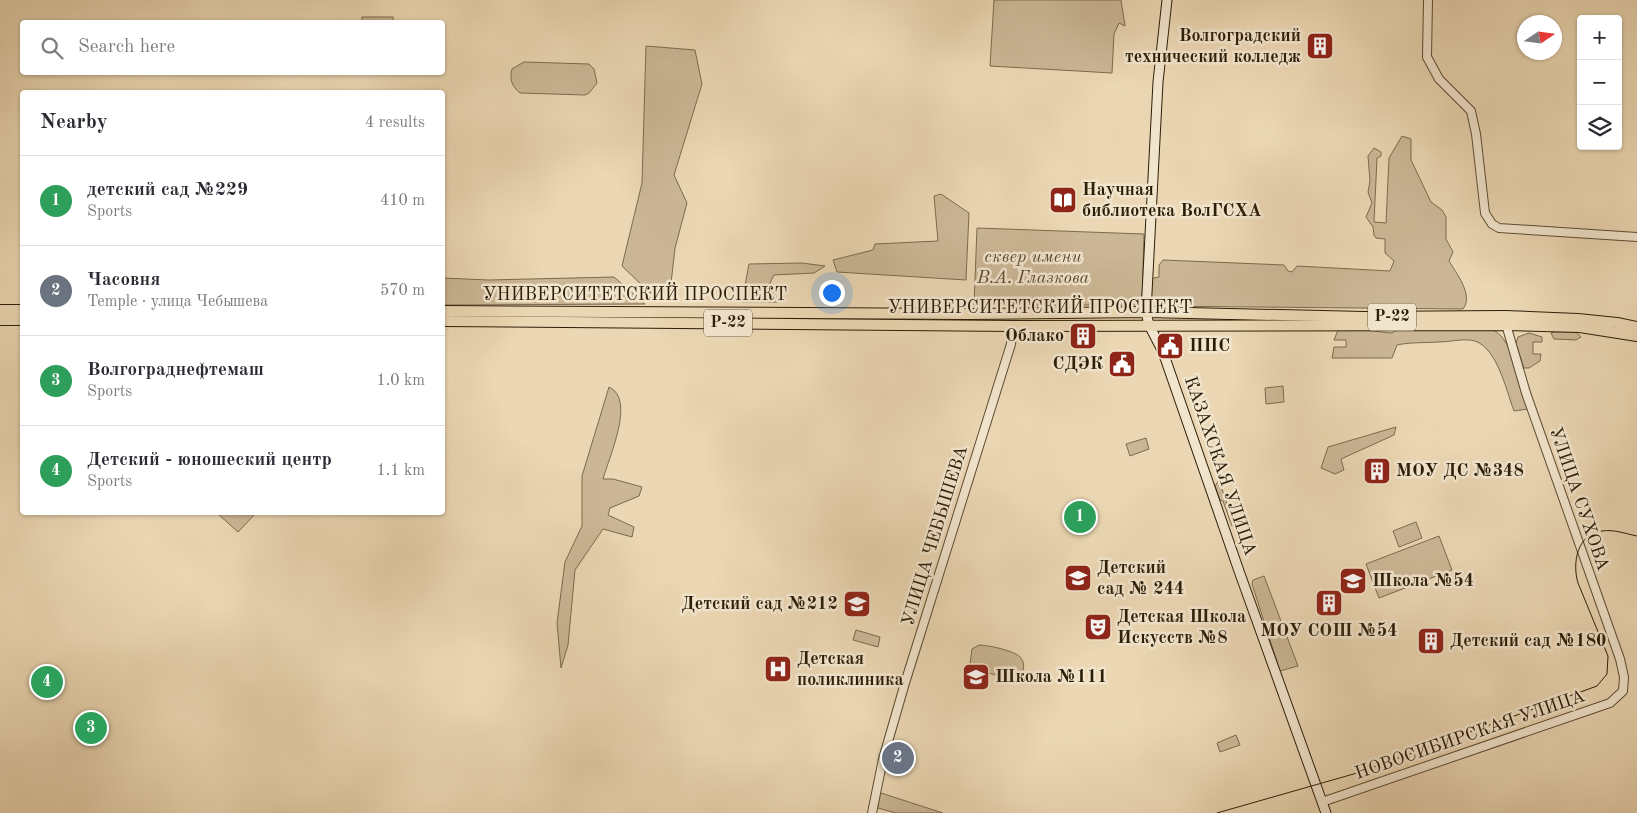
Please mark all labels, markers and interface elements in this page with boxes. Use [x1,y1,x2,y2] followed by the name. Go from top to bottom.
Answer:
[1517,15,1562,60] north arrow
[1577,15,1622,150] map controls
[1577,15,1622,60] button: +
[20,20,445,75] search box
[1125,27,1301,66] place label: Волгоградский технический колледж
[1305,31,1335,61] building icon: Волгоградский технический колледж
[38,34,66,62] icon: search
[78,38,175,57] text: Search here
[1577,60,1622,105] button: −
[1577,105,1622,150] button: layers
[40,112,108,133] text: Nearby
[365,115,425,131] text: 4 results
[87,181,248,200] text: детский сад №229
[1082,181,1262,220] place label: Научная библиотека ВолГСХА
[1048,185,1078,215] library icon: Научная библиотека ВолГСХА
[51,193,61,209] text: 1
[380,193,425,209] text: 410 m
[87,204,132,220] text: Sports
[976,248,1090,287] park label: сквер имени В.А. Глазкова
[87,271,160,290] text: Часовня
[819,280,845,306] your location
[483,282,787,304] street label: УНИВЕРСИТЕТСКИЙ ПРОСПЕКТ
[51,283,61,299] text: 2
[380,283,425,299] text: 570 m
[87,294,268,310] text: Temple · улица Чебышева
[888,295,1192,317] street label: УНИВЕРСИТЕТСКИЙ ПРОСПЕКТ
[1368,304,1416,330] road number: Р-22
[704,309,752,336] road number: Р-22
[1068,321,1098,351] building icon: Облако
[1005,327,1064,345] place label: Облако
[1155,331,1185,361] public building icon: ППС
[1189,337,1230,355] place label: ППС
[1107,349,1137,379] public building icon: СДЭК
[1053,355,1103,373] place label: СДЭК
[87,361,264,380] text: Волгограднефтемаш
[51,373,61,389] text: 3
[376,373,425,389] text: 1.0 km
[1181,374,1259,558] street label: КАЗАХСКАЯ УЛИЦА
[87,384,132,400] text: Sports
[1546,425,1612,573] street label: УЛИЦА СУХОВА
[899,444,971,628] street label: УЛИЦА ЧЕБЫШЕВА
[87,451,332,470] text: Детский - юношеский центр
[1362,456,1392,486] building icon: МОУ ДС №348
[1396,462,1524,480] place label: МОУ ДС №348
[51,463,61,479] text: 4
[376,463,425,479] text: 1.1 km
[87,474,132,490] text: Sports
[1064,498,1096,536] pin: 1
[1097,559,1185,598] place label: Детский сад № 244
[1063,563,1093,593] school or university icon: Детский сад № 244
[1338,566,1368,596] school or university icon: Школа №54
[1372,572,1474,590] place label: Школа №54
[1314,588,1344,618] building icon: МОУ СОШ №54
[842,589,872,619] school or university icon: Детский сад №212
[681,595,838,613] place label: Детский сад №212
[1117,608,1246,647] place label: Детская Школа Искусств №8
[1083,612,1113,642] theatre icon: Детская Школа Искусств №8
[1260,622,1398,640] place label: МОУ СОШ №54
[1416,626,1446,656] building icon: Детский сад №180
[1450,632,1607,650] place label: Детский сад №180
[797,650,904,689] place label: Детская поликлиника
[763,654,793,684] hospital icon: Детская поликлиника
[961,662,991,692] school or university icon: Школа №111
[31,663,63,701] pin: 4
[995,668,1108,686] place label: Школа №111
[1353,687,1587,783] street label: НОВОСИБИРСКАЯ УЛИЦА
[75,709,107,747] pin: 3
[882,739,914,777] pin: 2

